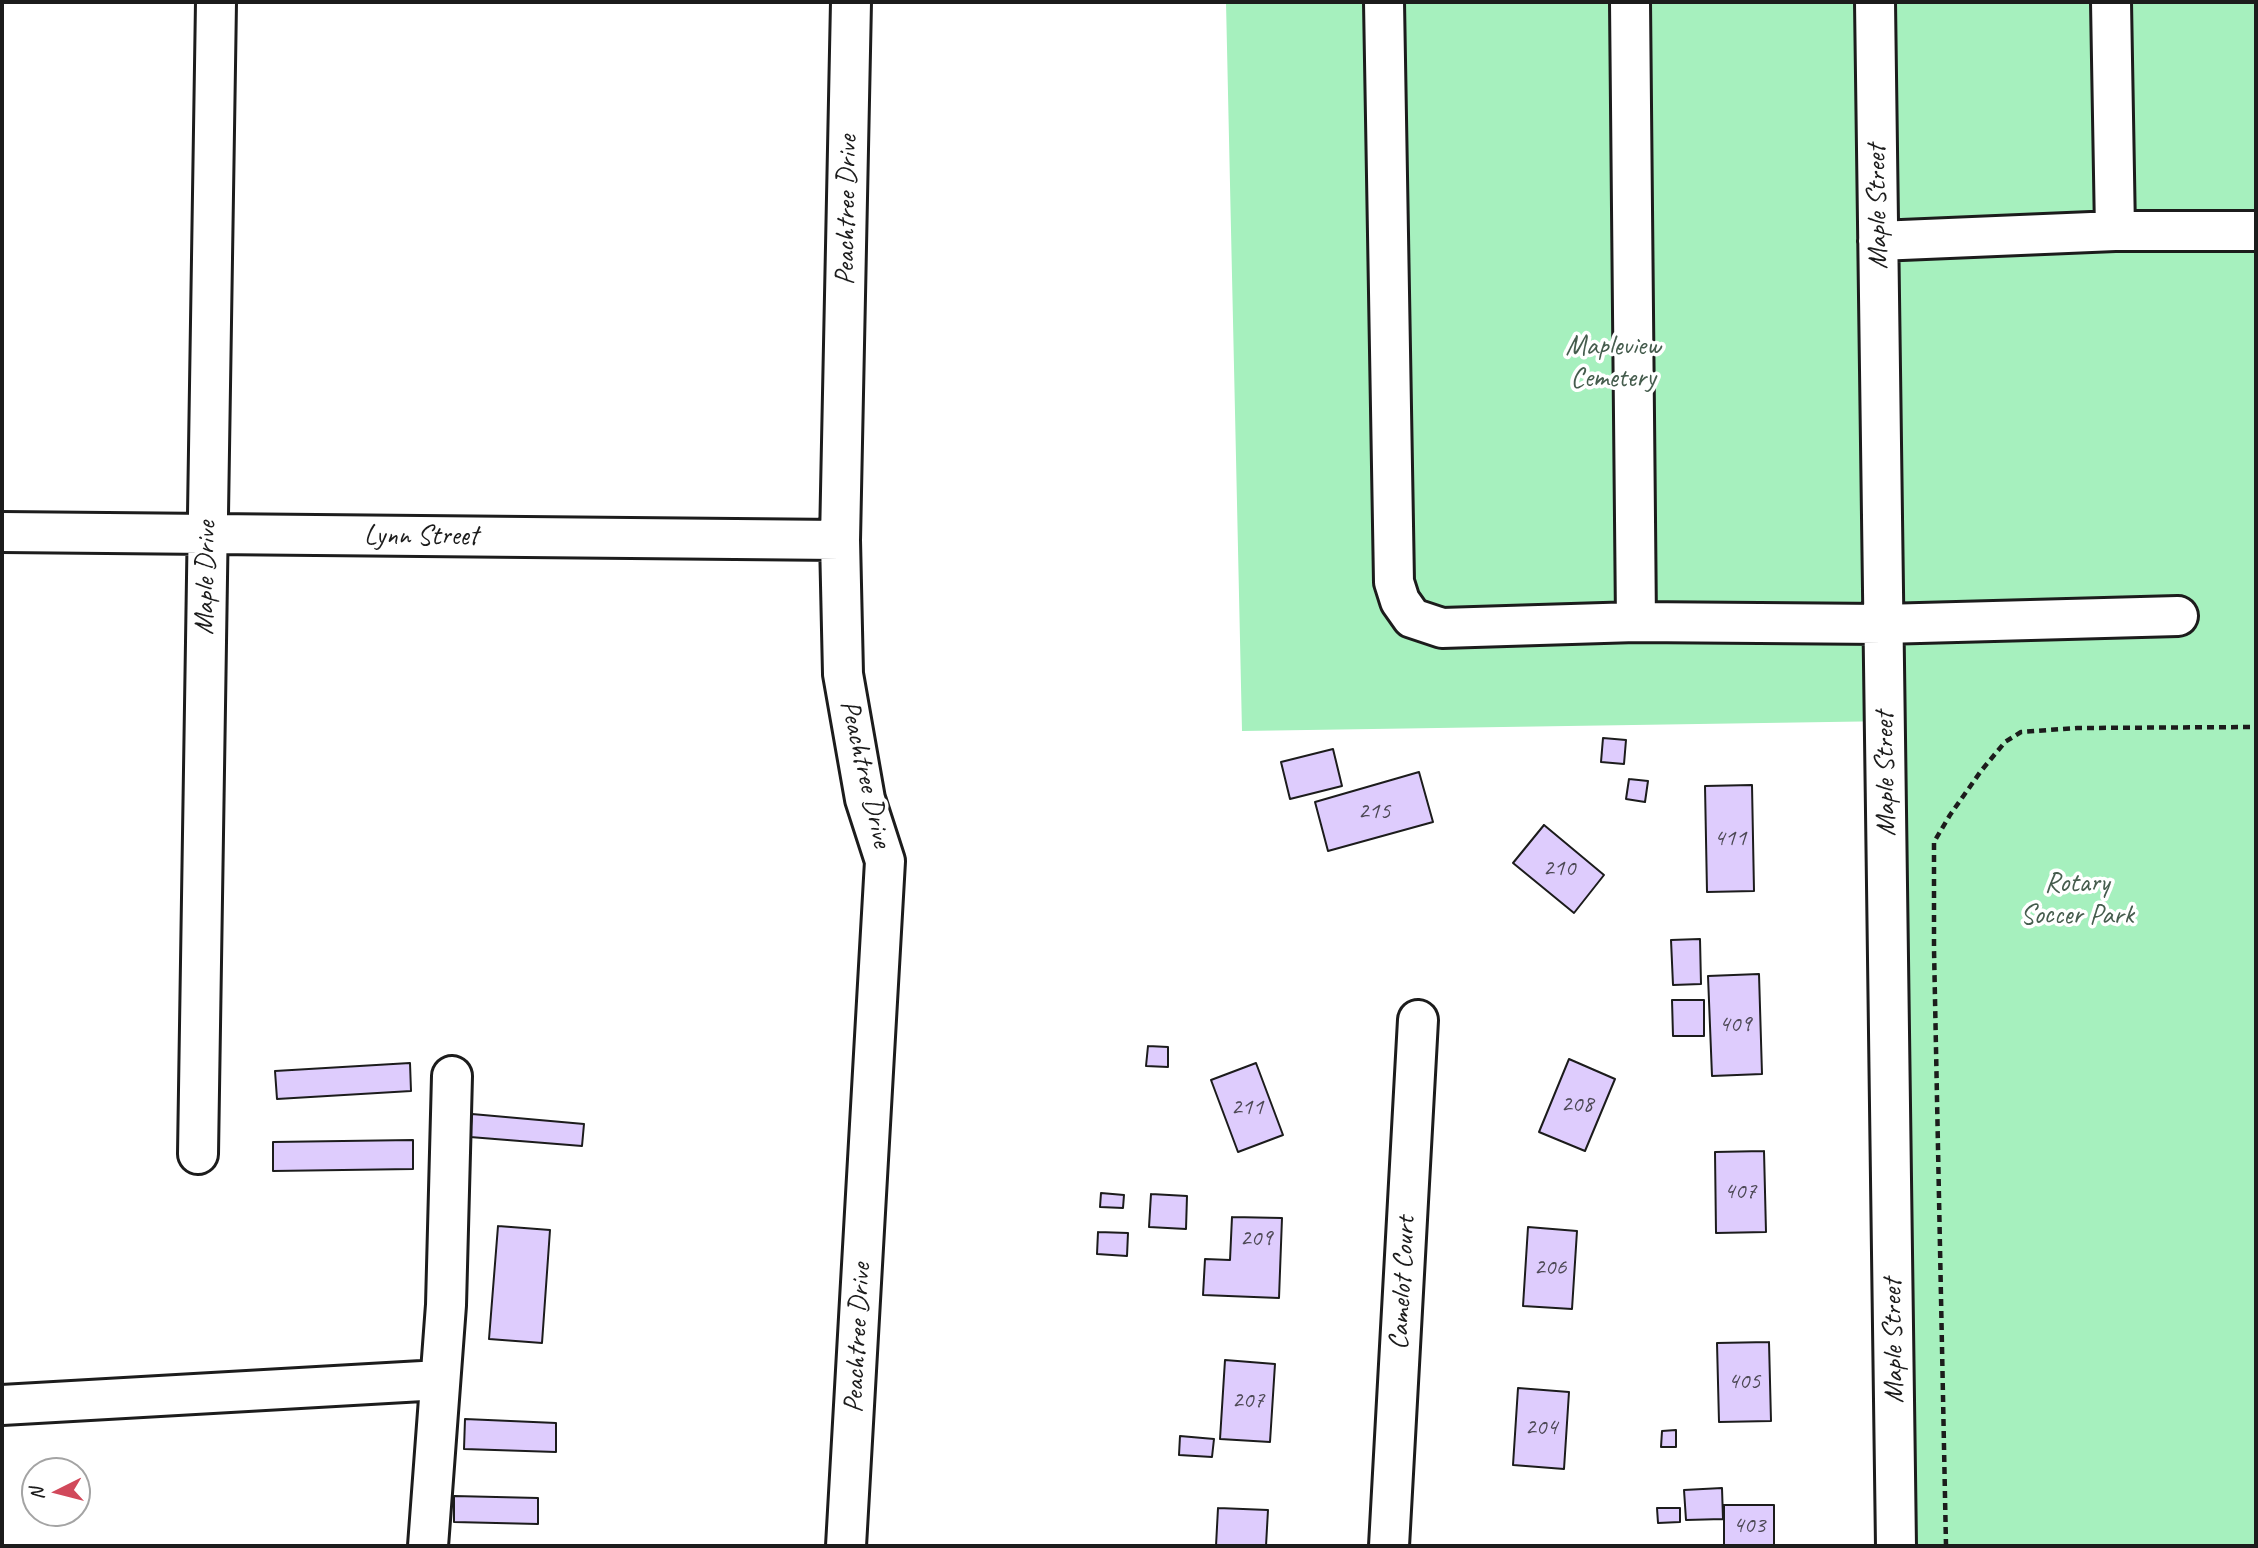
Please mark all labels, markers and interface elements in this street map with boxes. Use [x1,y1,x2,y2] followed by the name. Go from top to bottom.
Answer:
[829,135,865,285] street label: Peachtree Drive
[1860,144,1896,270] street label: Maple Street
[1566,330,1660,396] park label: Mapleview Cemetery
[364,520,478,554] street label: Lynn Street
[188,521,224,635] street label: Maple Drive
[832,697,898,851] street label: Peachtree Drive
[1868,711,1904,837] street label: Maple Street
[1358,798,1390,826] house number: 215
[1714,825,1746,853] house number: 411
[1543,855,1575,883] house number: 210
[2020,867,2134,933] park label: Rotary Soccer Park
[1719,1011,1751,1039] house number: 409
[1561,1091,1593,1119] house number: 208
[1231,1094,1263,1122] house number: 211
[1724,1178,1756,1206] house number: 407
[1383,1215,1423,1351] street label: Camelot Court
[1240,1225,1272,1253] house number: 209
[1534,1254,1566,1282] house number: 206
[837,1262,879,1414] street label: Peachtree Drive
[1876,1278,1912,1404] street label: Maple Street
[1728,1368,1760,1396] house number: 405
[1232,1387,1264,1415] house number: 207
[1525,1414,1557,1442] house number: 204
[21,1457,91,1527] north arrow
[25,1487,50,1501] text: N
[1733,1512,1765,1540] house number: 403

